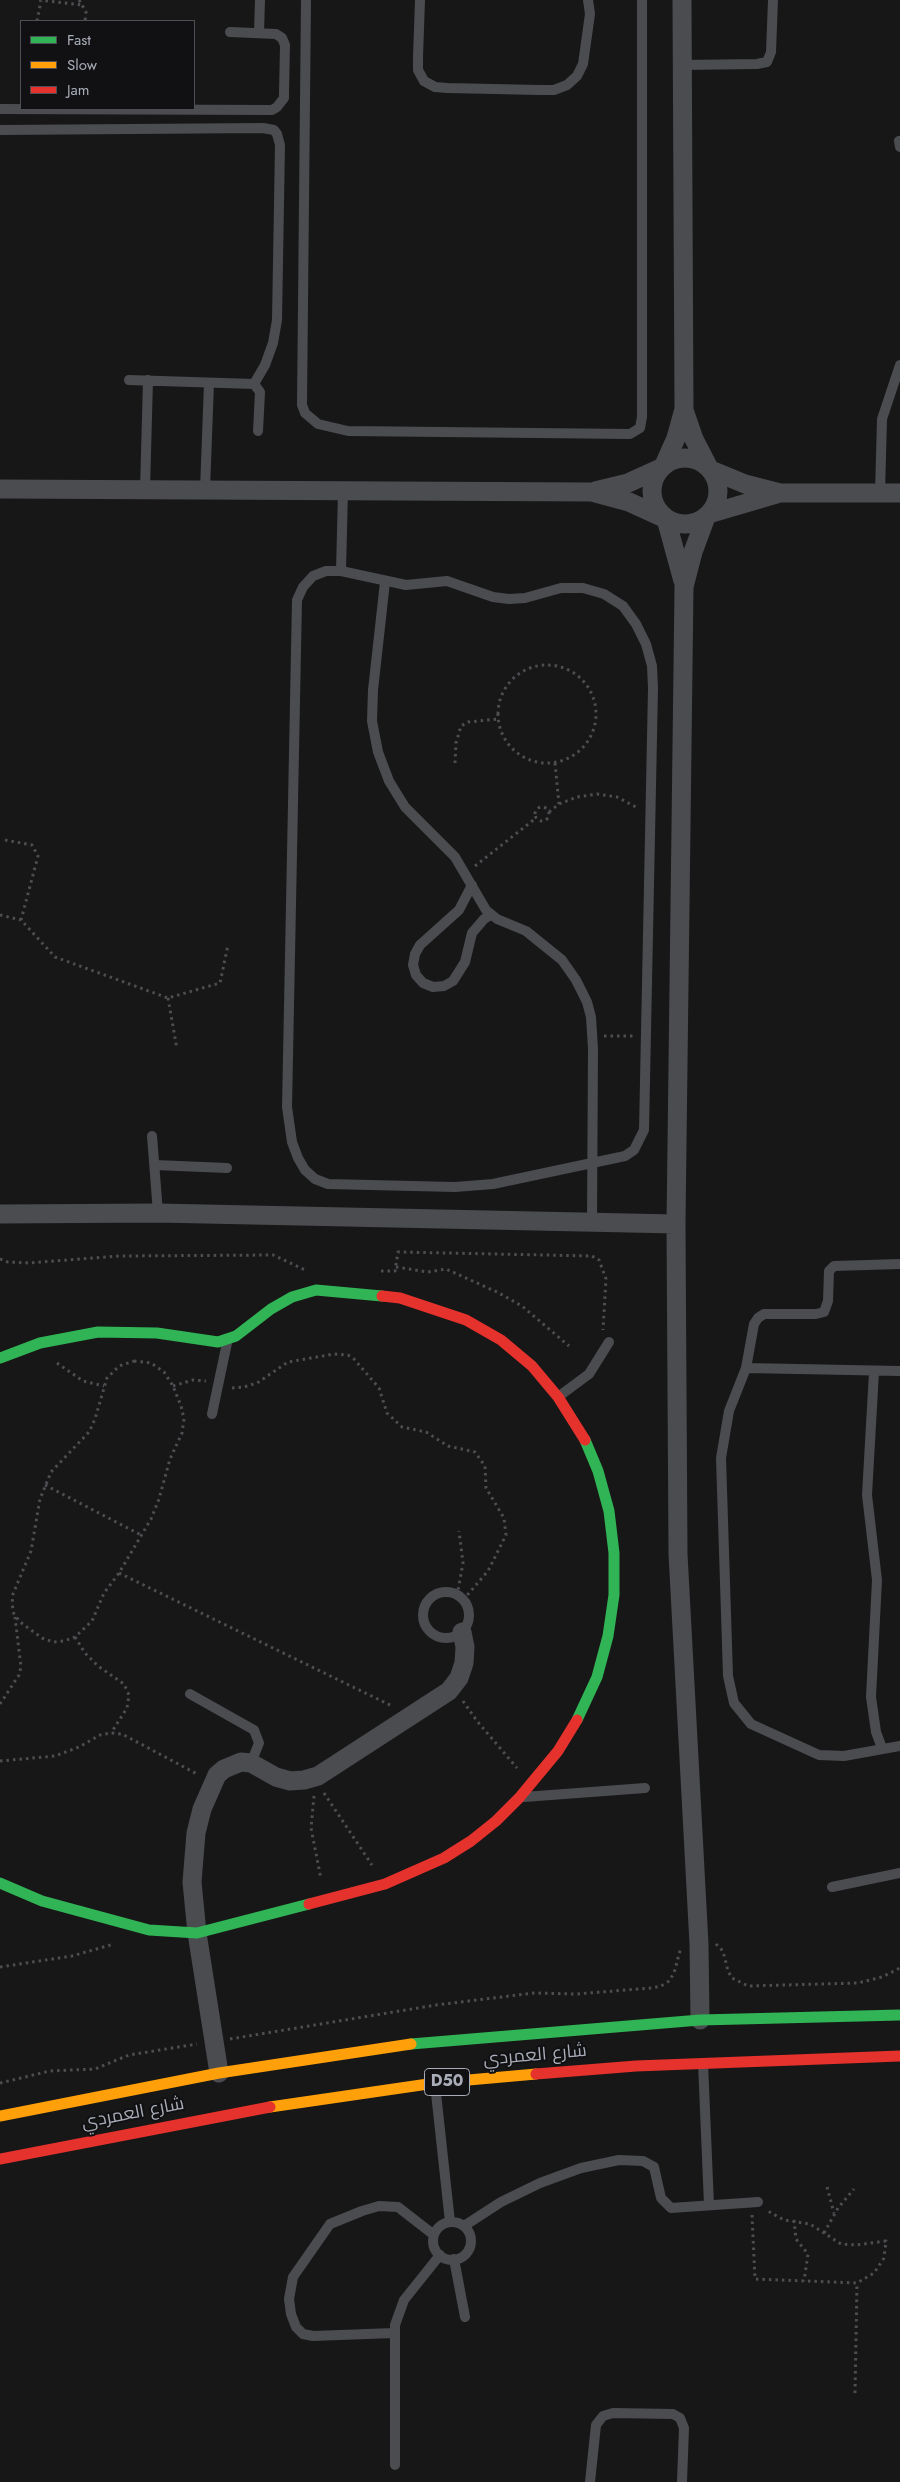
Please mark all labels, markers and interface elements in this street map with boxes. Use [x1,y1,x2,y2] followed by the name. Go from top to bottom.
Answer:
[20,20,195,110] legend
[67,29,91,51] text: Fast
[67,54,97,76] text: Slow
[67,79,90,101] text: Jam
[482,2041,588,2071] street label: شارع العمردي
[424,2068,470,2096] road number: D50
[80,2093,186,2135] street label: شارع العمردي

